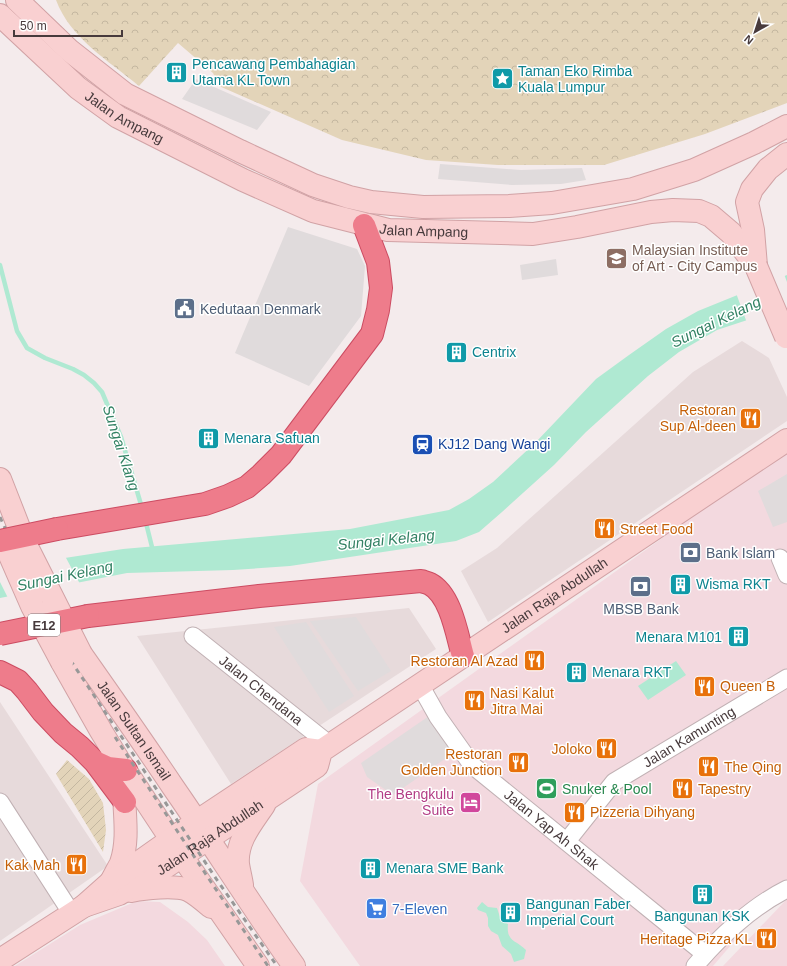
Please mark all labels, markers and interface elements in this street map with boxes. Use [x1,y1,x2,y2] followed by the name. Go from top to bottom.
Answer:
[14,12,122,38] scale bar
[735,12,775,52] north arrow
[20,19,47,33] text: 50 m
[742,33,756,47] text: N
[192,56,355,88] place label: Pencawang Pembahagian Utama KL Town
[164,59,190,85] building icon: Pencawang Pembahagian Utama KL Town
[518,63,633,95] place label: Taman Eko Rimba Kuala Lumpur
[489,66,515,92] place icon: Taman Eko Rimba Kuala Lumpur
[82,88,166,147] street label: Jalan Ampang
[378,220,468,240] street label: Jalan Ampang
[632,242,757,274] place label: Malaysian Institute of Art - City Campus
[603,245,629,271] school or university icon: Malaysian Institute of Art - City Campus
[668,292,764,351] water label: Sungai Kelang
[171,296,197,322] public building icon: Kedutaan Denmark
[200,301,322,317] place label: Kedutaan Denmark
[443,339,469,365] building icon: Centrix
[472,344,516,360] place label: Centrix
[660,402,736,434] place label: Restoran Sup Al-deen
[100,403,144,494] water label: Sungai Klang
[738,405,764,431] restaurant icon: Restoran Sup Al-deen
[196,425,222,451] building icon: Menara Safuan
[224,430,320,446] place label: Menara Safuan
[409,431,435,457] station icon: KJ12 Dang Wangi
[438,436,550,452] place label: KJ12 Dang Wangi
[592,516,618,542] restaurant icon: Street Food
[620,521,693,537] place label: Street Food
[337,526,436,553] water label: Sungai Kelang
[677,540,703,566] bank icon: Bank Islam
[706,545,775,561] place label: Bank Islam
[498,554,610,636] street label: Jalan Raja Abdullah
[15,557,115,594] water label: Sungai Kelang
[668,571,694,597] building icon: Wisma RKT
[628,574,654,600] bank icon: MBSB Bank
[696,576,771,592] place label: Wisma RKT
[603,601,680,617] place label: MBSB Bank
[28,614,60,636] road number: E12
[725,624,751,650] building icon: Menara M101
[636,629,722,645] place label: Menara M101
[521,648,547,674] restaurant icon: Restoran Al Azad
[216,652,306,728] street label: Jalan Chendana
[411,653,518,669] place label: Restoran Al Azad
[563,659,589,685] building icon: Menara RKT
[592,664,672,680] place label: Menara RKT
[692,673,718,699] restaurant icon: Queen B
[94,677,174,783] street label: Jalan Sultan Ismail
[720,678,775,694] place label: Queen B
[490,685,554,717] place label: Nasi Kalut Jitra Mai
[461,688,487,714] restaurant icon: Nasi Kalut Jitra Mai
[640,703,738,771] street label: Jalan Kamunting
[594,736,620,762] restaurant icon: Joloko
[552,741,592,757] place label: Joloko
[401,746,502,778] place label: Restoran Golden Junction
[505,749,531,775] restaurant icon: Restoran Golden Junction
[695,754,721,780] restaurant icon: The Qing
[724,759,782,775] place label: The Qing
[533,776,559,802] sports icon: Snuker & Pool
[669,776,695,802] restaurant icon: Tapestry
[562,781,652,797] place label: Snuker & Pool
[698,781,751,797] place label: Tapestry
[368,786,454,818] place label: The Bengkulu Suite
[501,786,603,873] street label: Jalan Yap Ah Shak
[457,789,483,815] hotel icon: The Bengkulu Suite
[154,796,266,878] street label: Jalan Raja Abdullah
[562,799,588,825] restaurant icon: Pizzeria Dihyang
[590,804,695,820] place label: Pizzeria Dihyang
[63,852,89,878] restaurant icon: Kak Mah
[358,855,384,881] building icon: Menara SME Bank
[5,857,60,873] place label: Kak Mah
[386,860,504,876] place label: Menara SME Bank
[689,881,715,907] building icon: Bangunan KSK
[363,896,389,922] supermarket icon: 7-Eleven
[526,896,631,928] place label: Bangunan Faber Imperial Court
[497,899,523,925] building icon: Bangunan Faber Imperial Court
[392,901,447,917] place label: 7-Eleven
[654,908,751,924] place label: Bangunan KSK
[754,926,780,952] restaurant icon: Heritage Pizza KL
[640,931,752,947] place label: Heritage Pizza KL

